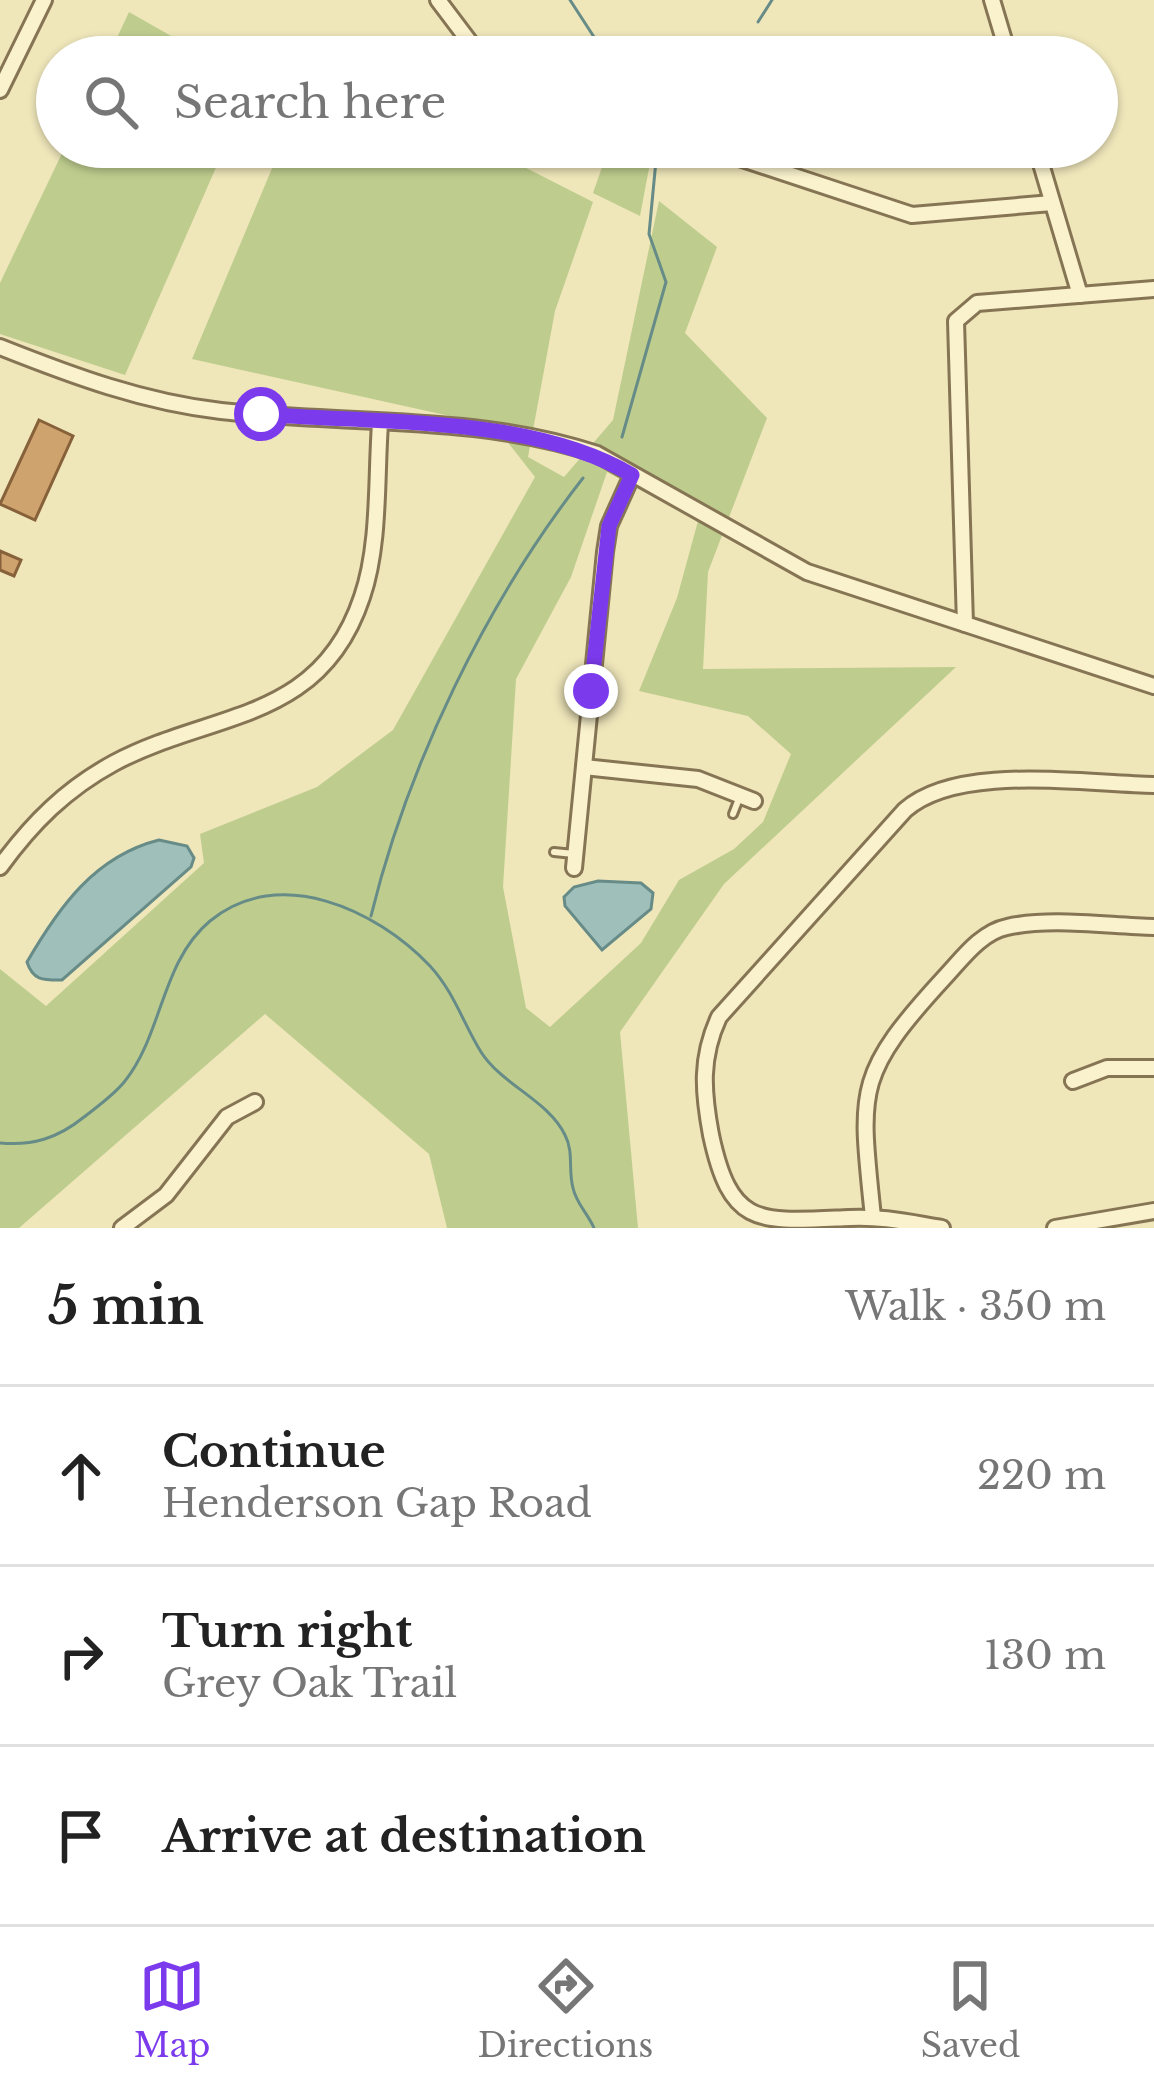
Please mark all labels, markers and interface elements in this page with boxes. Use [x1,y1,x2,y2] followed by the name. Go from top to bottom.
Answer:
[36,36,1118,168] search box
[78,69,144,135] icon: search
[174,74,446,130] text: Search here
[234,387,288,441] route start
[564,664,618,718] route end
[48,1275,204,1338] text: 5 min
[845,1282,1106,1331] text: Walk · 350 m
[162,1423,386,1479] text: Continue
[48,1443,114,1509] icon: ahead
[977,1451,1106,1500] text: 220 m
[162,1479,592,1528] text: Henderson Gap Road
[162,1603,412,1659] text: Turn right
[48,1623,114,1689] icon: right
[984,1631,1106,1680] text: 130 m
[162,1659,457,1708] text: Grey Oak Trail
[48,1803,114,1869] icon: arrive
[162,1808,646,1864] text: Arrive at destination
[134,1953,210,2066] tab: Map
[478,1953,653,2066] tab: Directions
[921,1953,1020,2066] tab: Saved

